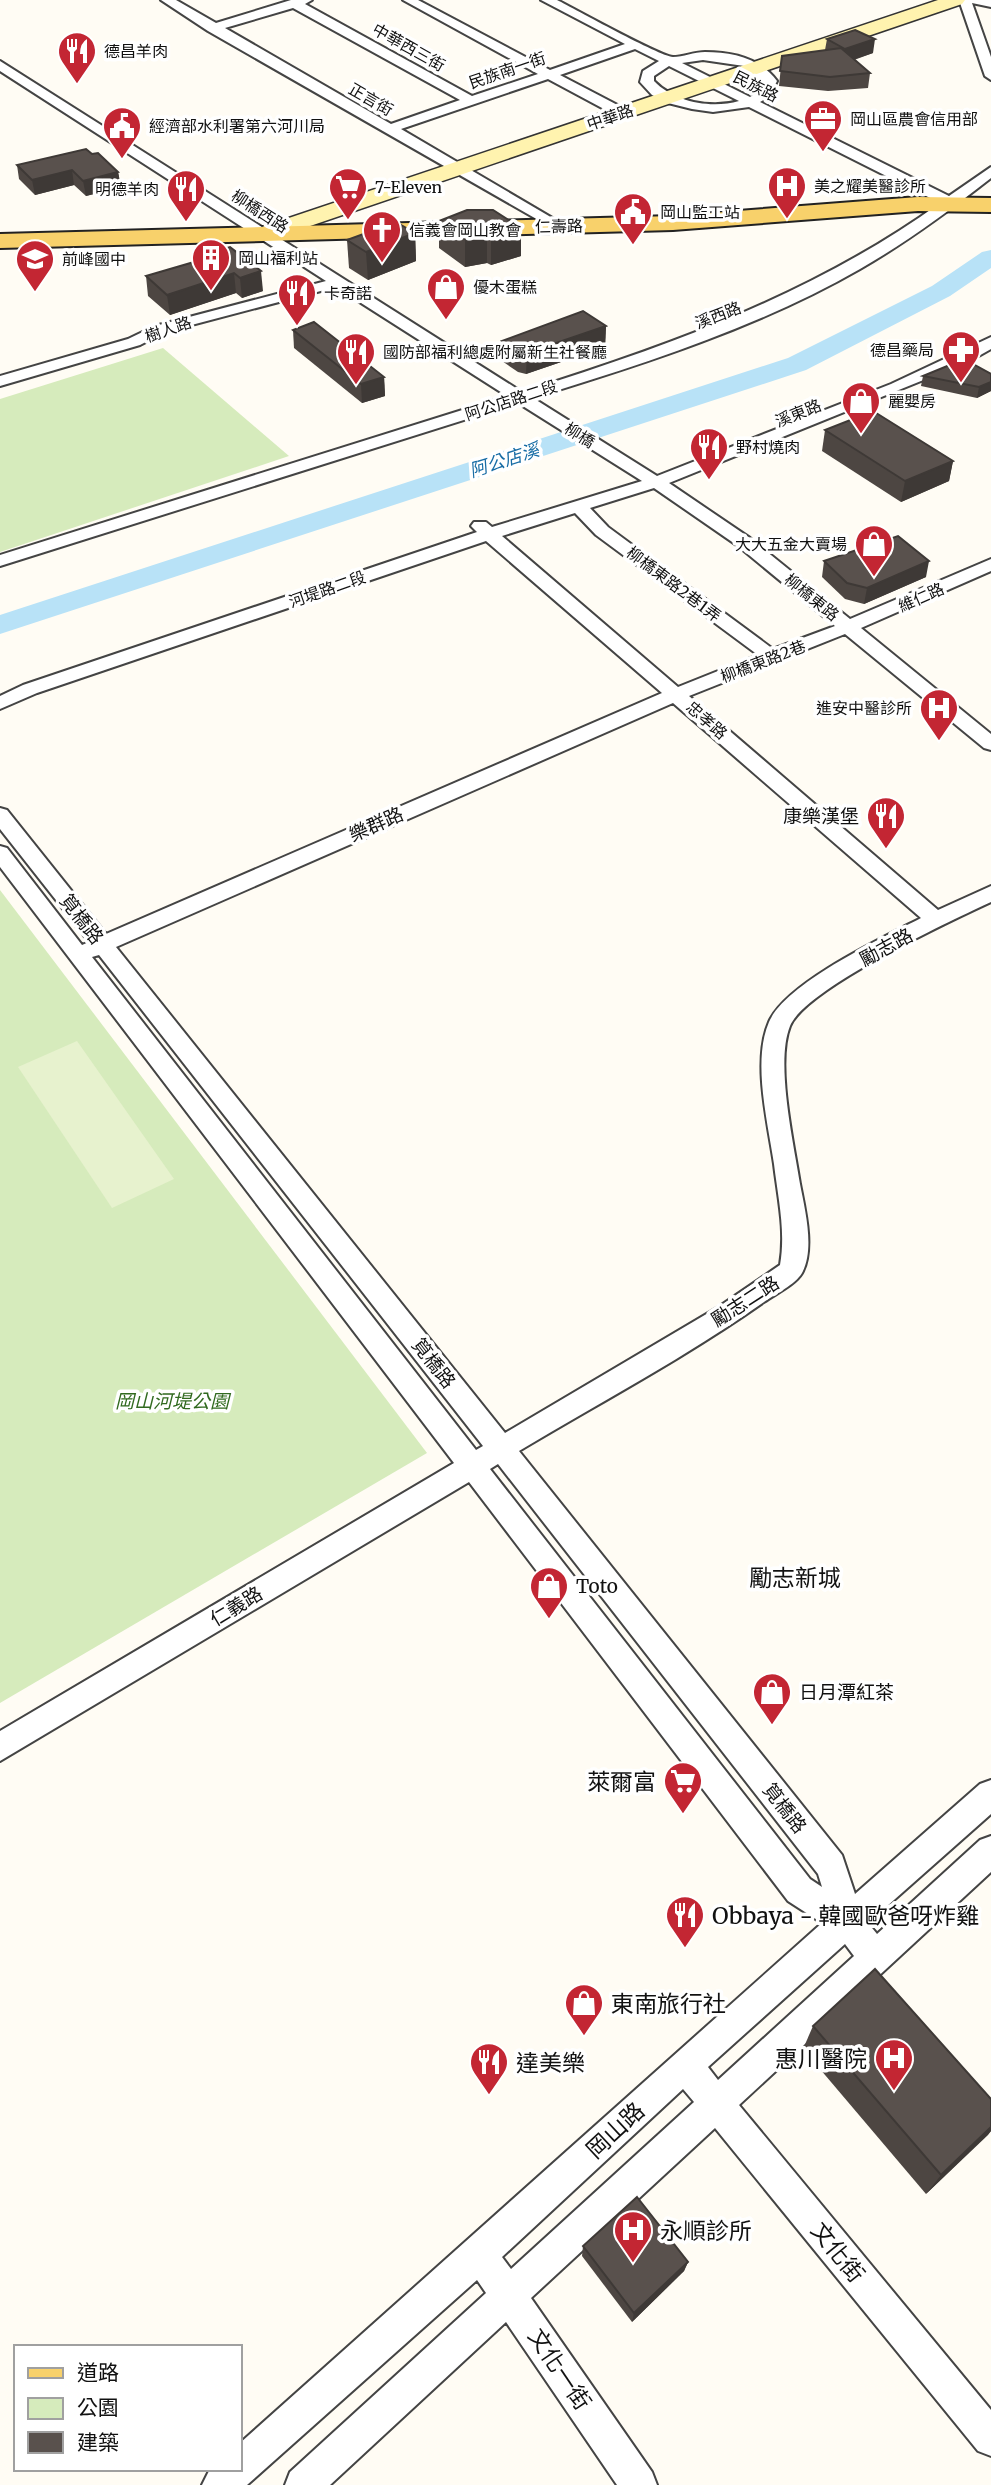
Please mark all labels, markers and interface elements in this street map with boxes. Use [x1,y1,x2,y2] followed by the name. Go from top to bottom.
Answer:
[369,19,449,75] street label: 中華西三街
[56,30,98,85] restaurant icon: 德昌羊肉
[104,41,168,61] place label: 德昌羊肉
[466,48,548,92] street label: 民族南一街
[730,66,782,106] street label: 民族路
[345,78,397,120] street label: 正言街
[802,98,844,153] office icon: 岡山區農會信用部
[584,100,636,134] street label: 中華路
[101,105,143,160] public building icon: 經濟部水利署第六河川局
[850,109,978,129] place label: 岡山區農會信用部
[149,116,325,136] place label: 經濟部水利署第六河川局
[766,165,808,220] hospital icon: 美之耀美醫診所
[327,166,369,221] supermarket icon: 7-Eleven
[165,168,207,223] restaurant icon: 明德羊肉
[814,176,926,196] place label: 美之耀美醫診所
[375,177,443,197] place label: 7-Eleven
[95,179,159,199] place label: 明德羊肉
[228,185,292,237] street label: 柳橋西路
[612,191,654,246] public building icon: 岡山監工站
[660,202,740,222] place label: 岡山監工站
[361,209,403,264] church icon: 信義會岡山教會
[535,216,583,236] street label: 仁壽路
[409,220,521,240] place label: 信義會岡山教會
[190,237,232,292] building icon: 岡山福利站
[14,238,56,293] school or university icon: 前峰國中
[238,248,318,268] place label: 岡山福利站
[62,249,126,269] place label: 前峰國中
[425,266,467,321] shop icon: 優木蛋糕
[276,272,318,327] restaurant icon: 卡奇諾
[473,277,537,297] place label: 優木蛋糕
[324,283,372,303] place label: 卡奇諾
[692,297,744,333] street label: 溪西路
[142,312,194,346] street label: 樹人路
[940,329,982,384] pharmacy icon: 德昌藥局
[335,331,377,386] restaurant icon: 國防部福利總處附屬新生社餐廳
[870,340,934,360] place label: 德昌藥局
[383,342,607,362] place label: 國防部福利總處附屬新生社餐廳
[462,376,560,424] street label: 阿公店路二段
[840,380,882,435] shop icon: 麗嬰房
[888,391,936,411] place label: 麗嬰房
[772,395,824,431] street label: 溪東路
[561,418,599,452] street label: 柳橋
[688,426,730,481] restaurant icon: 野村燒肉
[466,437,545,482] water label: 阿公店溪
[736,437,800,457] place label: 野村燒肉
[853,523,895,578] shop icon: 大大五金大賣場
[735,534,847,554] place label: 大大五金大賣場
[623,542,725,626] street label: 柳橋東路2巷1弄
[286,567,368,611] street label: 河堤路二段
[781,569,843,625] street label: 柳橋東路
[895,578,947,616] street label: 維仁路
[718,636,808,686] street label: 柳橋東路2巷
[918,687,960,742] hospital icon: 進安中醫診所
[682,697,732,743] street label: 忠孝路
[816,698,912,718] place label: 進安中醫診所
[865,795,907,850] restaurant icon: 康樂漢堡
[345,801,407,847] street label: 樂群路
[783,804,859,828] place label: 康樂漢堡
[55,889,109,949] street label: 筧橋路
[855,923,917,971] street label: 勵志路
[707,1270,783,1332] street label: 勵志二路
[407,1333,461,1393] street label: 筧橋路
[115,1389,232,1413] park label: 岡山河堤公園
[749,1563,841,1592] district label: 勵志新城
[528,1565,570,1620] shop icon: Toto
[576,1574,618,1598] place label: Toto
[205,1581,267,1631] street label: 仁義路
[751,1671,793,1726] shop icon: 日月潭紅茶
[799,1680,894,1704] place label: 日月潭紅茶
[662,1760,704,1815] supermarket icon: 萊爾富
[587,1767,656,1796] place label: 萊爾富
[758,1778,812,1838] street label: 筧橋路
[664,1894,706,1949] restaurant icon: Obbaya - 韓國歐爸呀炸雞
[712,1901,979,1930] place label: Obbaya - 韓國歐爸呀炸雞
[563,1982,605,2037] shop icon: 東南旅行社
[611,1989,726,2018] place label: 東南旅行社
[873,2037,915,2092] hospital icon: 惠川醫院
[468,2041,510,2096] restaurant icon: 達美樂
[775,2044,867,2073] place label: 惠川醫院
[516,2048,585,2077] place label: 達美樂
[580,2096,650,2164] street label: 岡山路
[612,2209,654,2264] hospital icon: 永順診所
[660,2216,752,2245] place label: 永順診所
[805,2216,871,2288] street label: 文化街
[522,2323,598,2415] street label: 文化一街
[14,2345,242,2471] legend
[77,2359,119,2386] text: 道路
[77,2394,119,2421] text: 公園
[77,2429,119,2456] text: 建築

